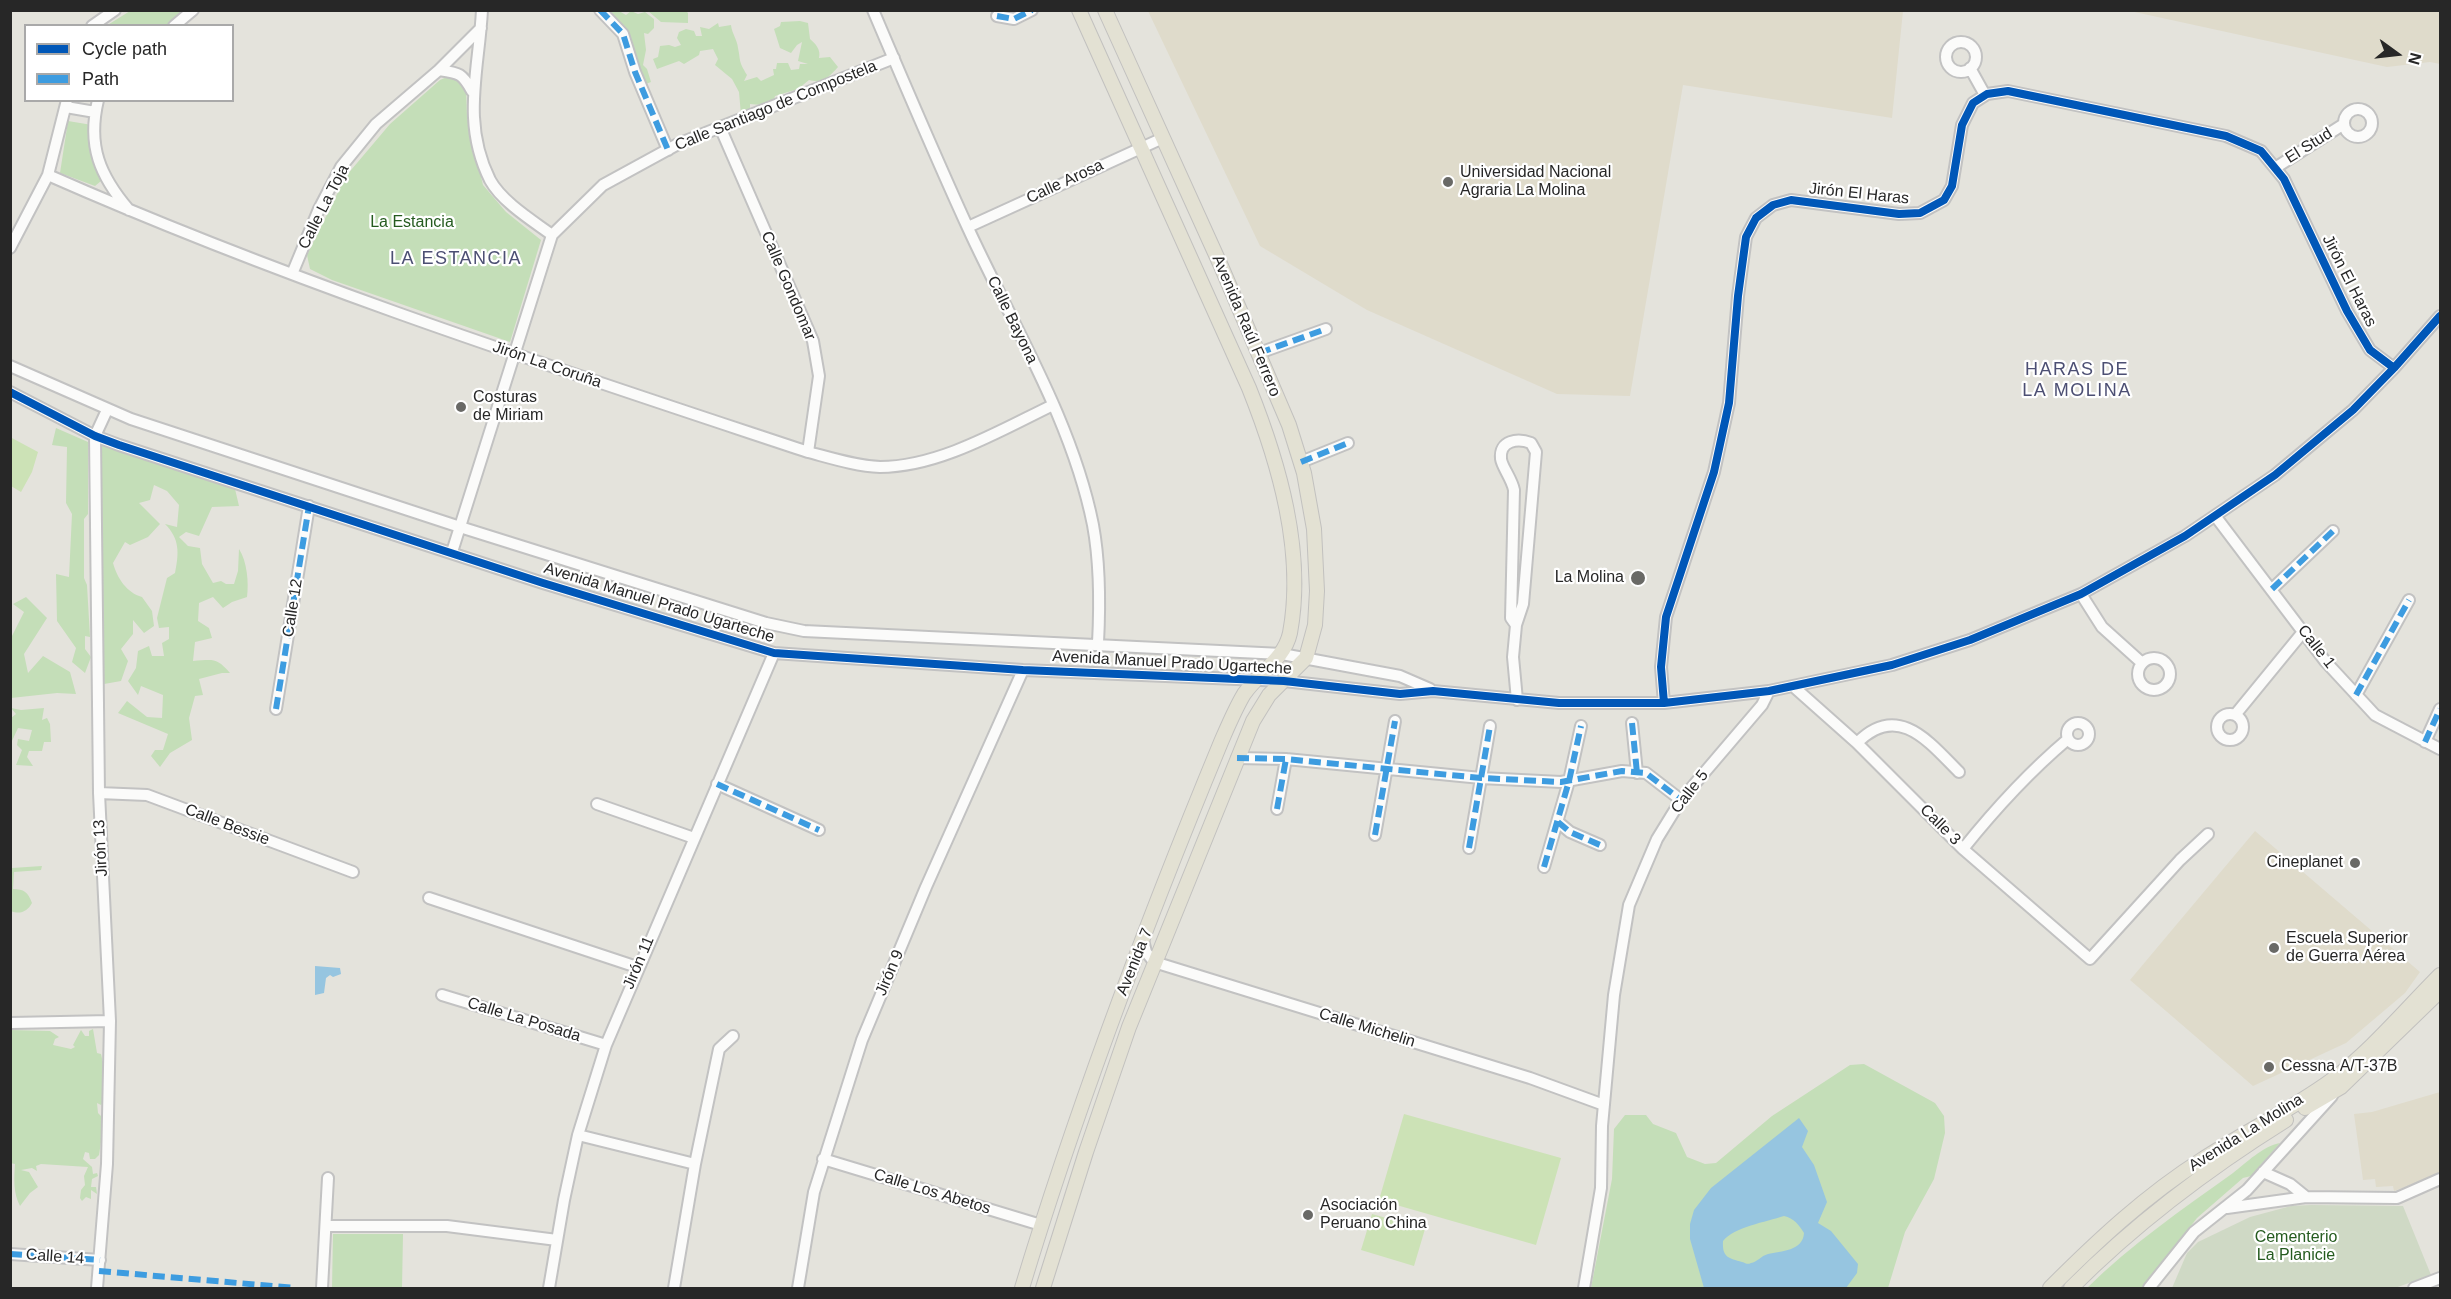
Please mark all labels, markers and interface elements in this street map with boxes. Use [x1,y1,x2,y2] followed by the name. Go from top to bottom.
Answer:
[24,24,234,102] legend
[2367,24,2427,84] north arrow
[82,39,167,59] text: Cycle path
[2405,51,2425,67] text: N
[672,57,880,155] street label: Calle Santiago de Compostela
[82,69,119,89] text: Path
[2282,124,2336,168] street label: El Stud
[1023,156,1107,208] street label: Calle Arosa
[294,161,354,253] street label: Calle La Toja
[1460,163,1611,201] place label: Universidad Nacional Agraria La Molina
[1441,175,1455,189] marker: Universidad Nacional Agraria La Molina
[1808,179,1910,209] street label: Jirón El Haras
[370,213,454,233] park label: La Estancia
[756,229,820,343] street label: Calle Gondomar
[2318,232,2380,330] street label: Jirón El Haras
[390,248,522,270] district label: LA ESTANCIA
[1208,252,1284,400] street label: Avenida Raúl Ferrero
[983,273,1041,367] street label: Calle Bayona
[490,337,604,393] street label: Jirón La Coruña
[2022,359,2132,401] district label: HARAS DE LA MOLINA
[473,388,543,426] place label: Costuras de Miriam
[454,400,468,414] marker: Costuras de Miriam
[542,559,776,647] street label: Avenida Manuel Prado Ugarteche
[1555,568,1624,588] place label: La Molina
[1629,569,1647,587] marker: La Molina
[279,578,307,638] street label: Calle 12
[2293,621,2339,673] street label: Calle 1
[1052,647,1292,679] street label: Avenida Manuel Prado Ugarteche
[1667,766,1713,818] street label: Calle 5
[182,800,272,850] street label: Calle Bessie
[1916,801,1964,849] street label: Calle 3
[90,819,112,877] street label: Jirón 13
[2266,853,2343,873] place label: Cineplanet
[2348,856,2362,870] marker: Cineplanet
[1113,926,1157,998] street label: Avenida 7
[2286,929,2408,967] place label: Escuela Superior de Guerra Aérea
[619,934,659,992] street label: Jirón 11
[2267,941,2281,955] marker: Escuela Superior de Guerra Aérea
[872,947,908,999] street label: Jirón 9
[465,994,583,1046] street label: Calle La Posada
[1317,1004,1417,1052] street label: Calle Michelin
[2281,1057,2398,1077] place label: Cessna A/T-37B
[2262,1060,2276,1074] marker: Cessna A/T-37B
[2185,1090,2307,1176] street label: Avenida La Molina
[871,1165,993,1219] street label: Calle Los Abetos
[1320,1196,1427,1234] place label: Asociación Peruano China
[1301,1208,1315,1222] marker: Asociación Peruano China
[2255,1228,2337,1266] park label: Cementerio La Planicie
[25,1245,85,1269] street label: Calle 14

